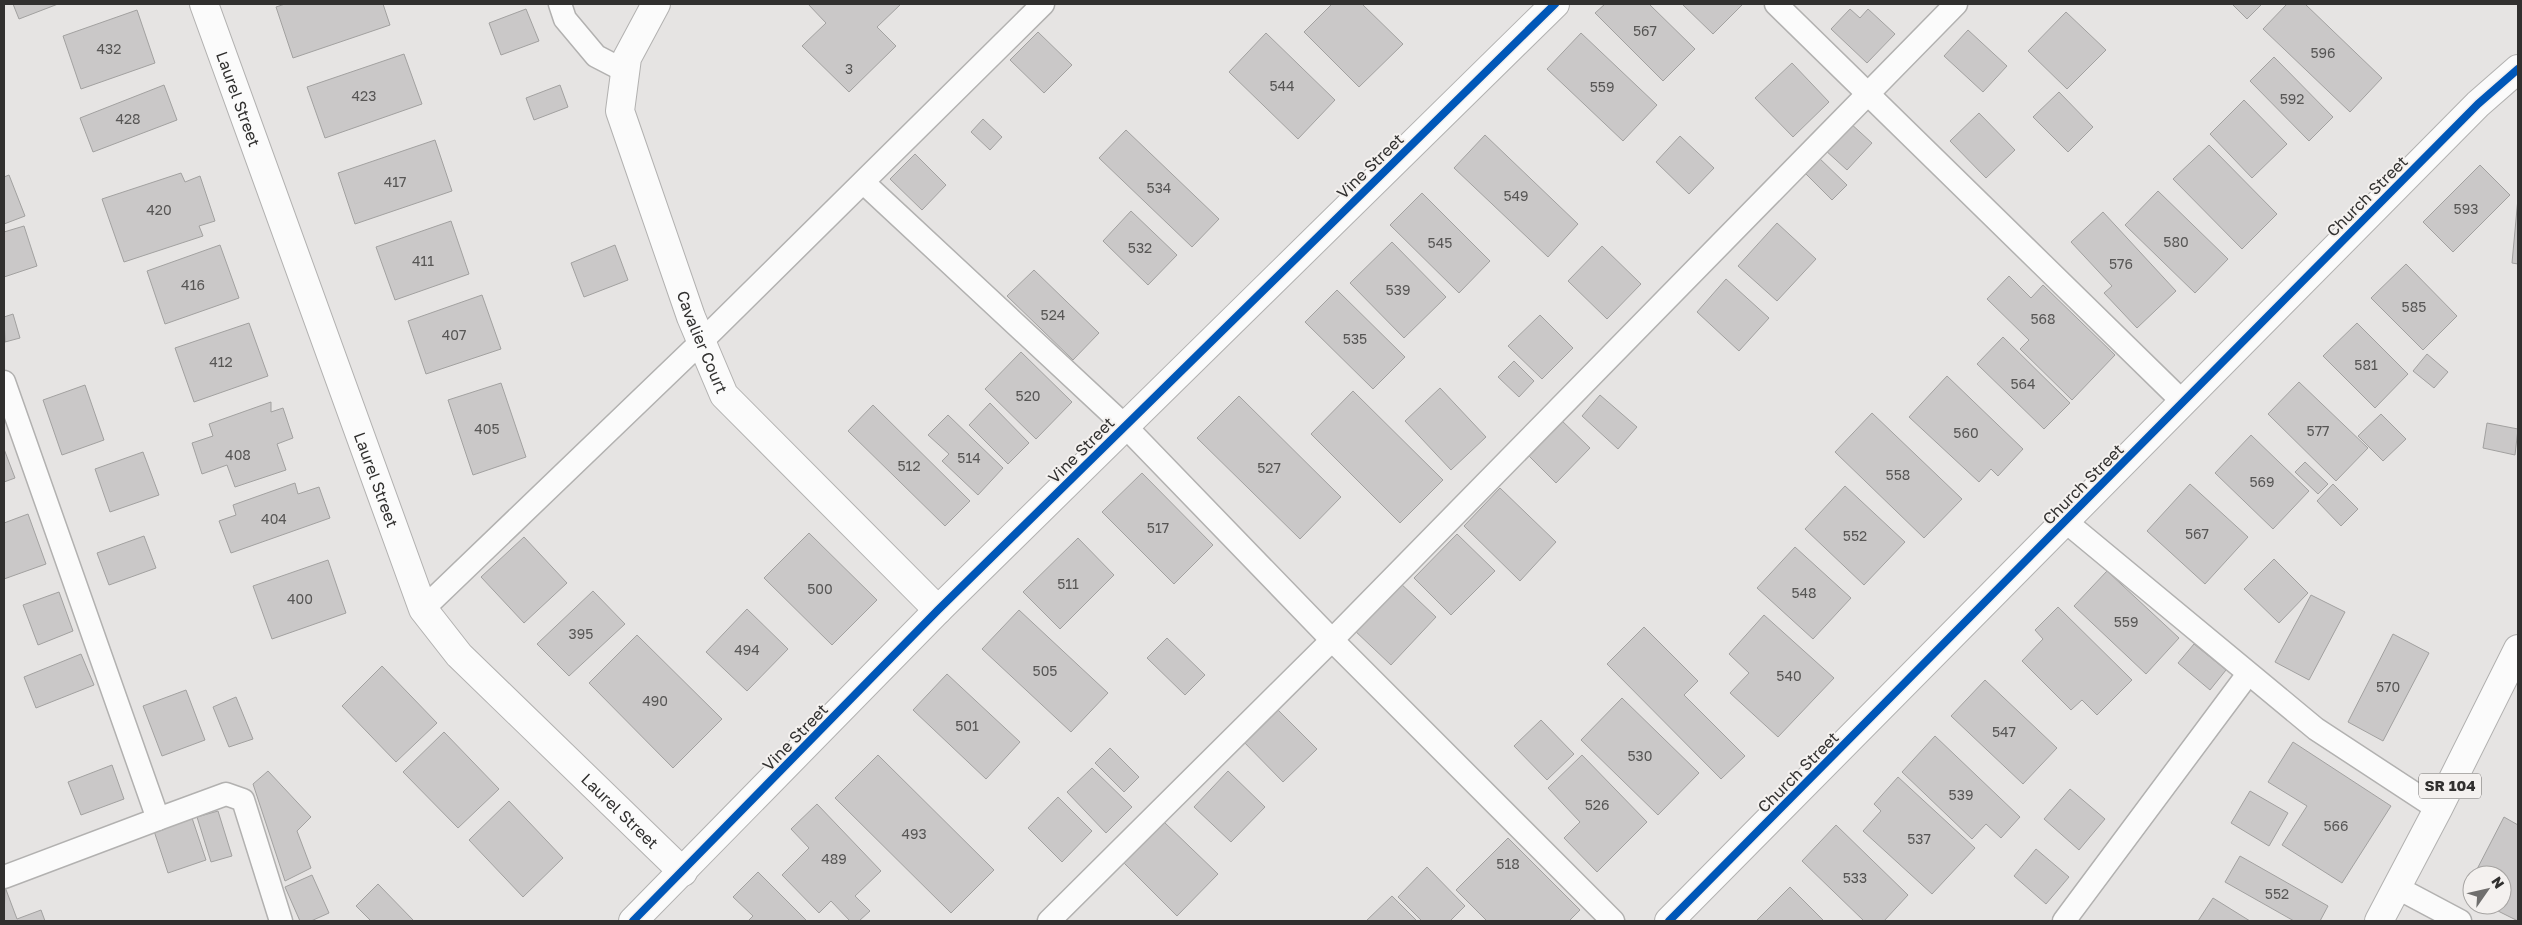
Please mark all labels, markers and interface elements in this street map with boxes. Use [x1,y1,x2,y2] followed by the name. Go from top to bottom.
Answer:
[1633,22,1657,39] house number: 567
[97,40,121,57] house number: 432
[2310,44,2336,61] house number: 596
[212,49,265,149] street label: Laurel Street
[845,60,853,77] house number: 3
[1269,77,1295,94] house number: 544
[1590,78,1614,95] house number: 559
[352,87,376,104] house number: 423
[2280,90,2304,107] house number: 592
[115,110,141,127] house number: 428
[1332,129,1408,203] street label: Vine Street
[2322,151,2412,241] street label: Church Street
[384,173,406,190] house number: 417
[1147,179,1171,196] house number: 534
[1503,187,1529,204] house number: 549
[2454,200,2478,217] house number: 593
[146,201,172,218] house number: 420
[2163,233,2189,250] house number: 580
[1428,234,1452,251] house number: 545
[1128,239,1152,256] house number: 532
[412,252,434,269] house number: 411
[2109,255,2133,272] house number: 576
[181,276,205,293] house number: 416
[1386,281,1410,298] house number: 539
[673,288,732,396] street label: Cavalier Court
[2402,298,2426,315] house number: 585
[1041,306,1065,323] house number: 524
[2030,310,2056,327] house number: 568
[442,326,466,343] house number: 407
[1343,330,1367,347] house number: 535
[209,353,233,370] house number: 412
[2354,356,2378,373] house number: 581
[2010,375,2036,392] house number: 564
[1016,387,1040,404] house number: 520
[1044,413,1118,487] street label: Vine Street
[474,420,500,437] house number: 405
[2307,422,2329,439] house number: 577
[1953,424,1979,441] house number: 560
[350,429,403,530] street label: Laurel Street
[2038,439,2128,529] street label: Church Street
[225,446,251,463] house number: 408
[957,449,981,466] house number: 514
[897,457,921,474] house number: 512
[1257,459,1281,476] house number: 527
[1886,466,1910,483] house number: 558
[2249,473,2275,490] house number: 569
[261,510,287,527] house number: 404
[1147,519,1169,536] house number: 517
[2185,525,2209,542] house number: 567
[1843,527,1867,544] house number: 552
[1057,575,1079,592] house number: 511
[807,580,833,597] house number: 500
[1791,584,1817,601] house number: 548
[287,590,313,607] house number: 400
[2114,613,2138,630] house number: 559
[569,625,593,642] house number: 395
[734,641,760,658] house number: 494
[1033,662,1057,679] house number: 505
[1776,667,1802,684] house number: 540
[2376,678,2400,695] house number: 570
[642,692,668,709] house number: 490
[758,699,832,775] street label: Vine Street
[955,717,979,734] house number: 501
[1992,723,2016,740] house number: 547
[1753,727,1843,817] street label: Church Street
[1628,747,1653,764] house number: 530
[577,769,663,853] street label: Laurel Street
[2419,774,2481,798] road number: SR 104
[1949,786,1973,803] house number: 539
[1585,796,1609,813] house number: 526
[2323,817,2349,834] house number: 566
[901,825,927,842] house number: 493
[1907,830,1931,847] house number: 537
[821,850,847,867] house number: 489
[1496,855,1520,872] house number: 518
[2462,865,2512,915] north arrow
[1843,869,1867,886] house number: 533
[2488,873,2508,892] text: N
[2265,885,2289,902] house number: 552

